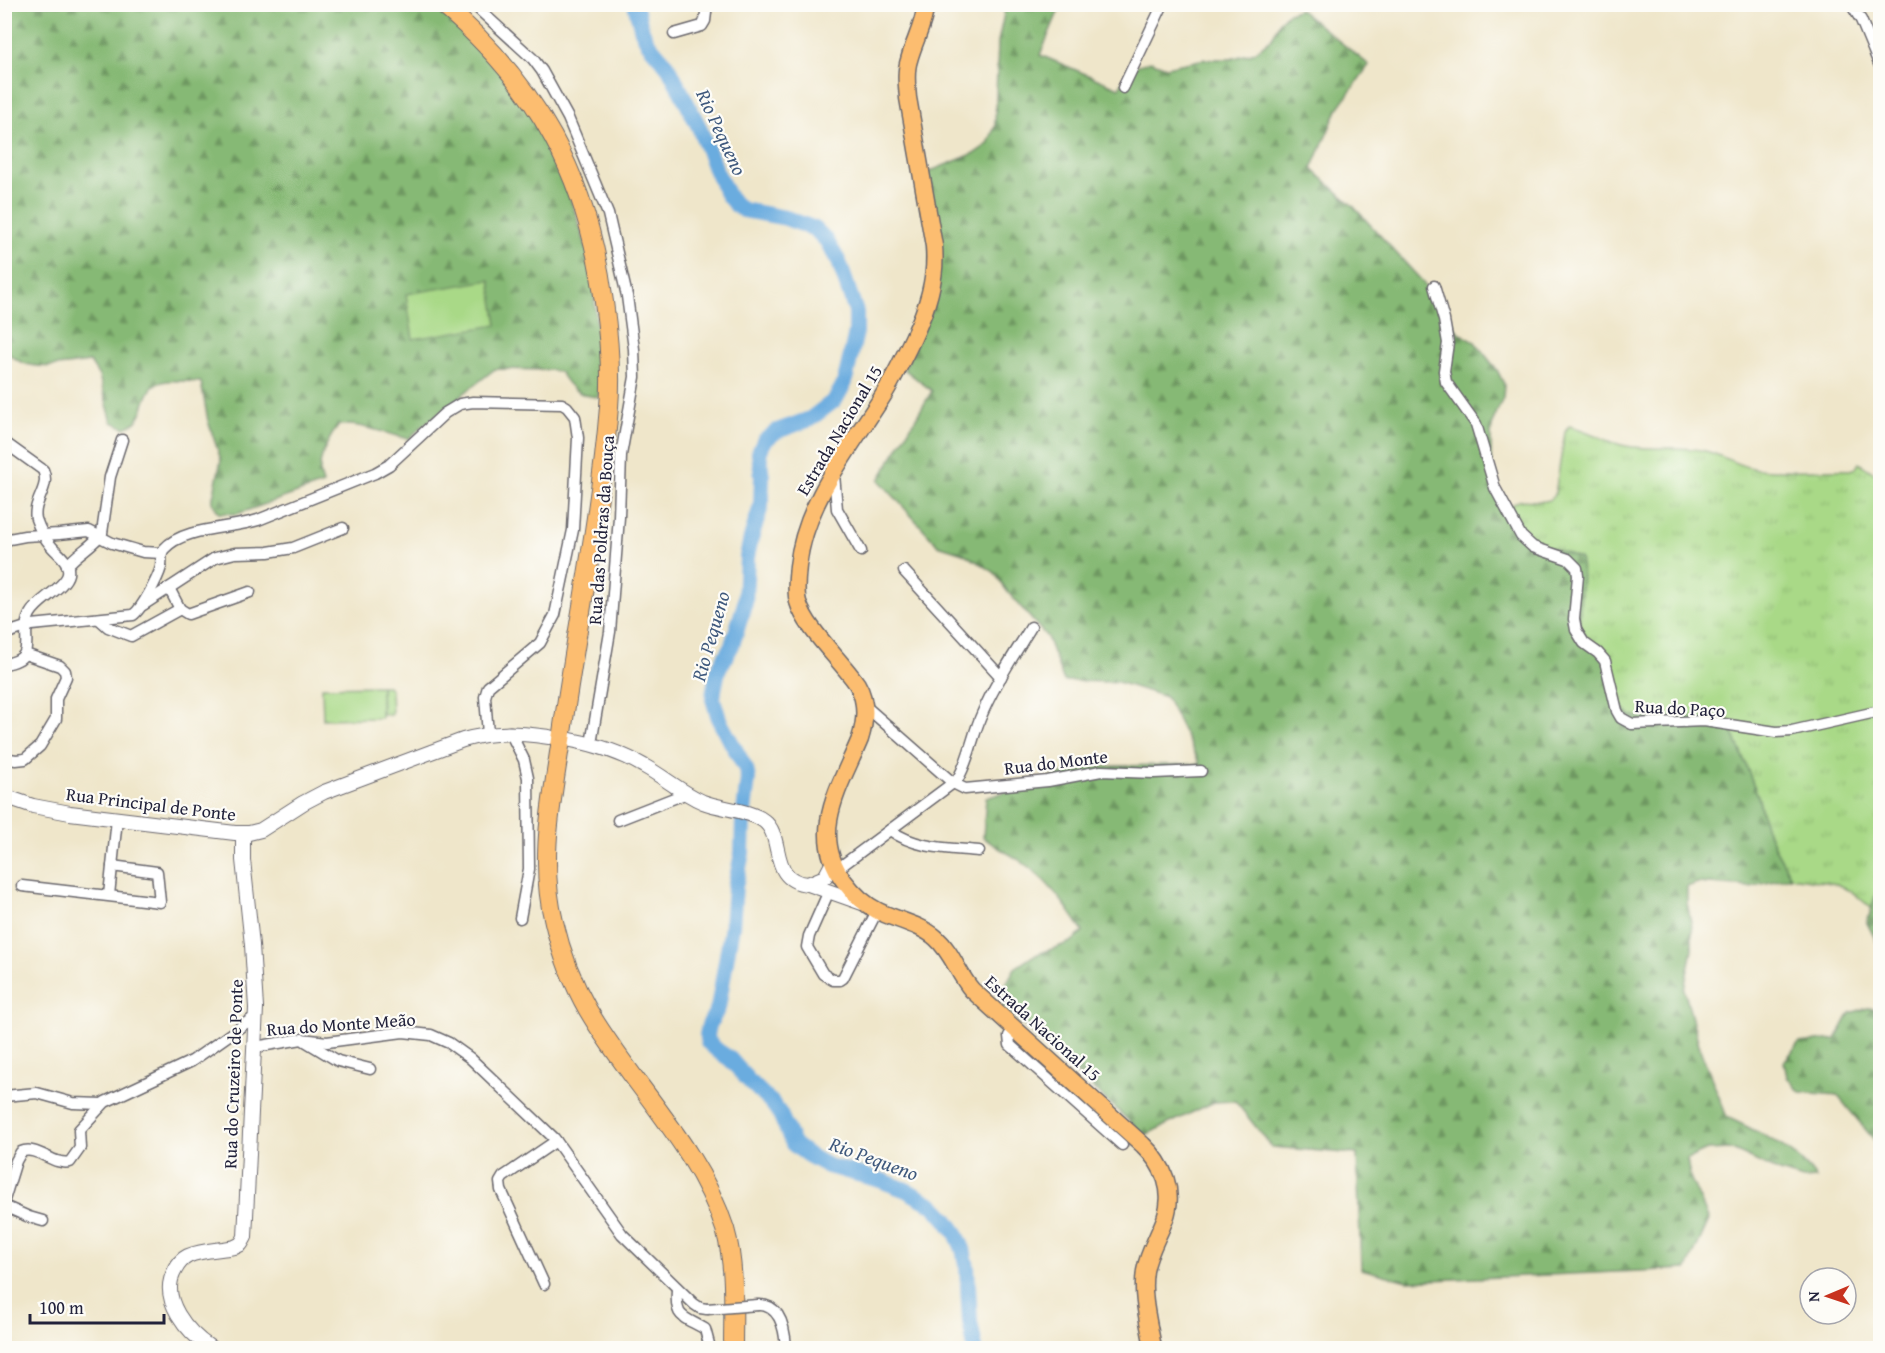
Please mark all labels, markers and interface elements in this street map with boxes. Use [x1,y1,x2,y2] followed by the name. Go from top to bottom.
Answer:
[689,83,755,180] water label: Rio Pequeno
[789,360,889,500] street label: Estrada Nacional 15
[581,434,621,626] street label: Rua das Poldras da Bouça
[683,587,737,685] water label: Rio Pequeno
[1634,692,1726,724] street label: Rua do Paço
[1003,742,1109,782] street label: Rua do Monte
[65,780,237,828] street label: Rua Principal de Ponte
[979,968,1107,1088] street label: Estrada Nacional 15
[216,979,250,1169] street label: Rua do Cruzeiro de Ponte
[266,1005,416,1043] street label: Rua do Monte Meão
[825,1128,923,1188] water label: Rio Pequeno
[1798,1266,1858,1326] north arrow
[30,1287,164,1325] scale bar
[1801,1290,1825,1302] text: N
[39,1294,84,1321] text: 100 m

